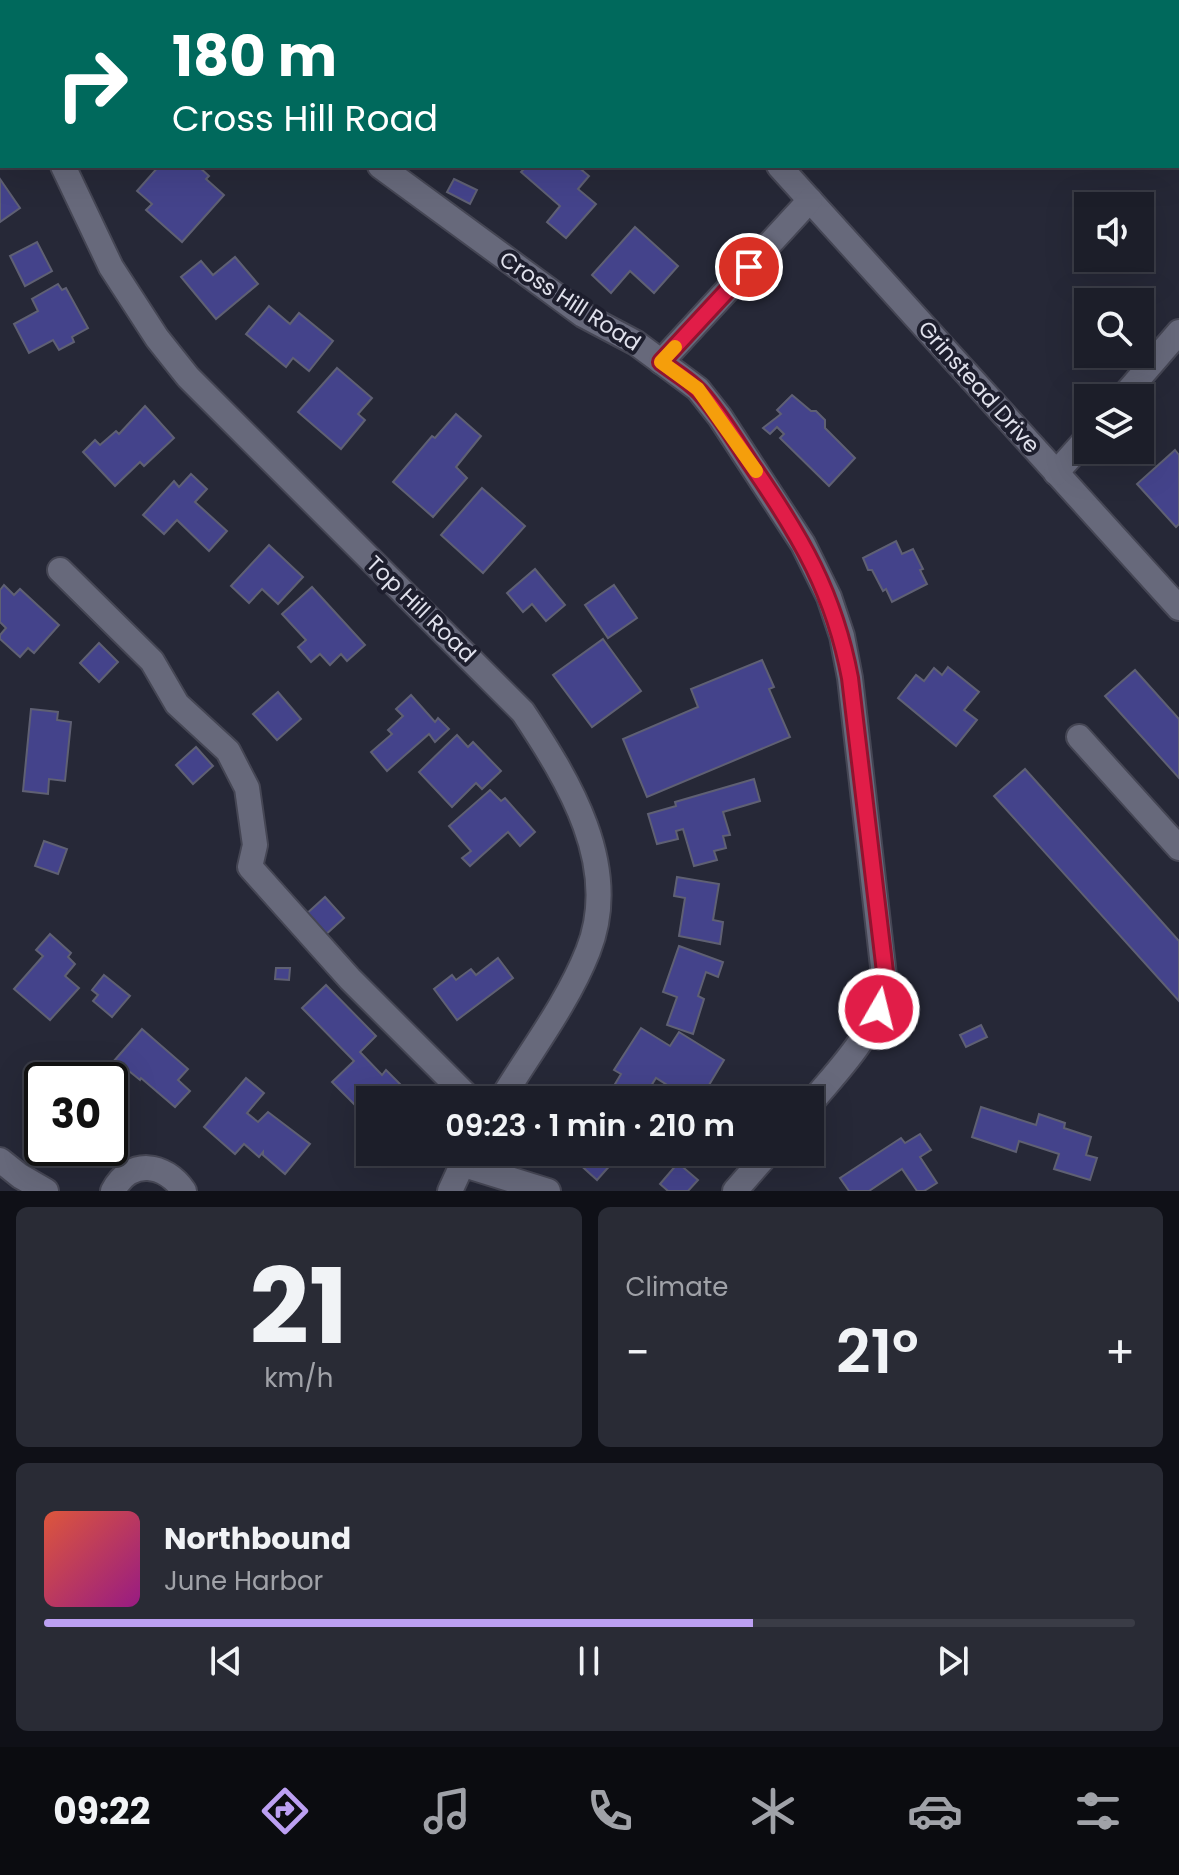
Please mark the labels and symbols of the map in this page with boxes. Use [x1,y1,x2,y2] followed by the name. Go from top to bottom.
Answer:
[715,233,783,301] pin
[493,244,647,358] street label: Cross Hill Road
[911,314,1047,460] street label: Grinstead Drive
[359,549,483,669] street label: Top Hill Road
[837,967,921,1051] position arrow
[24,1062,128,1166] speed limit sign: 30

